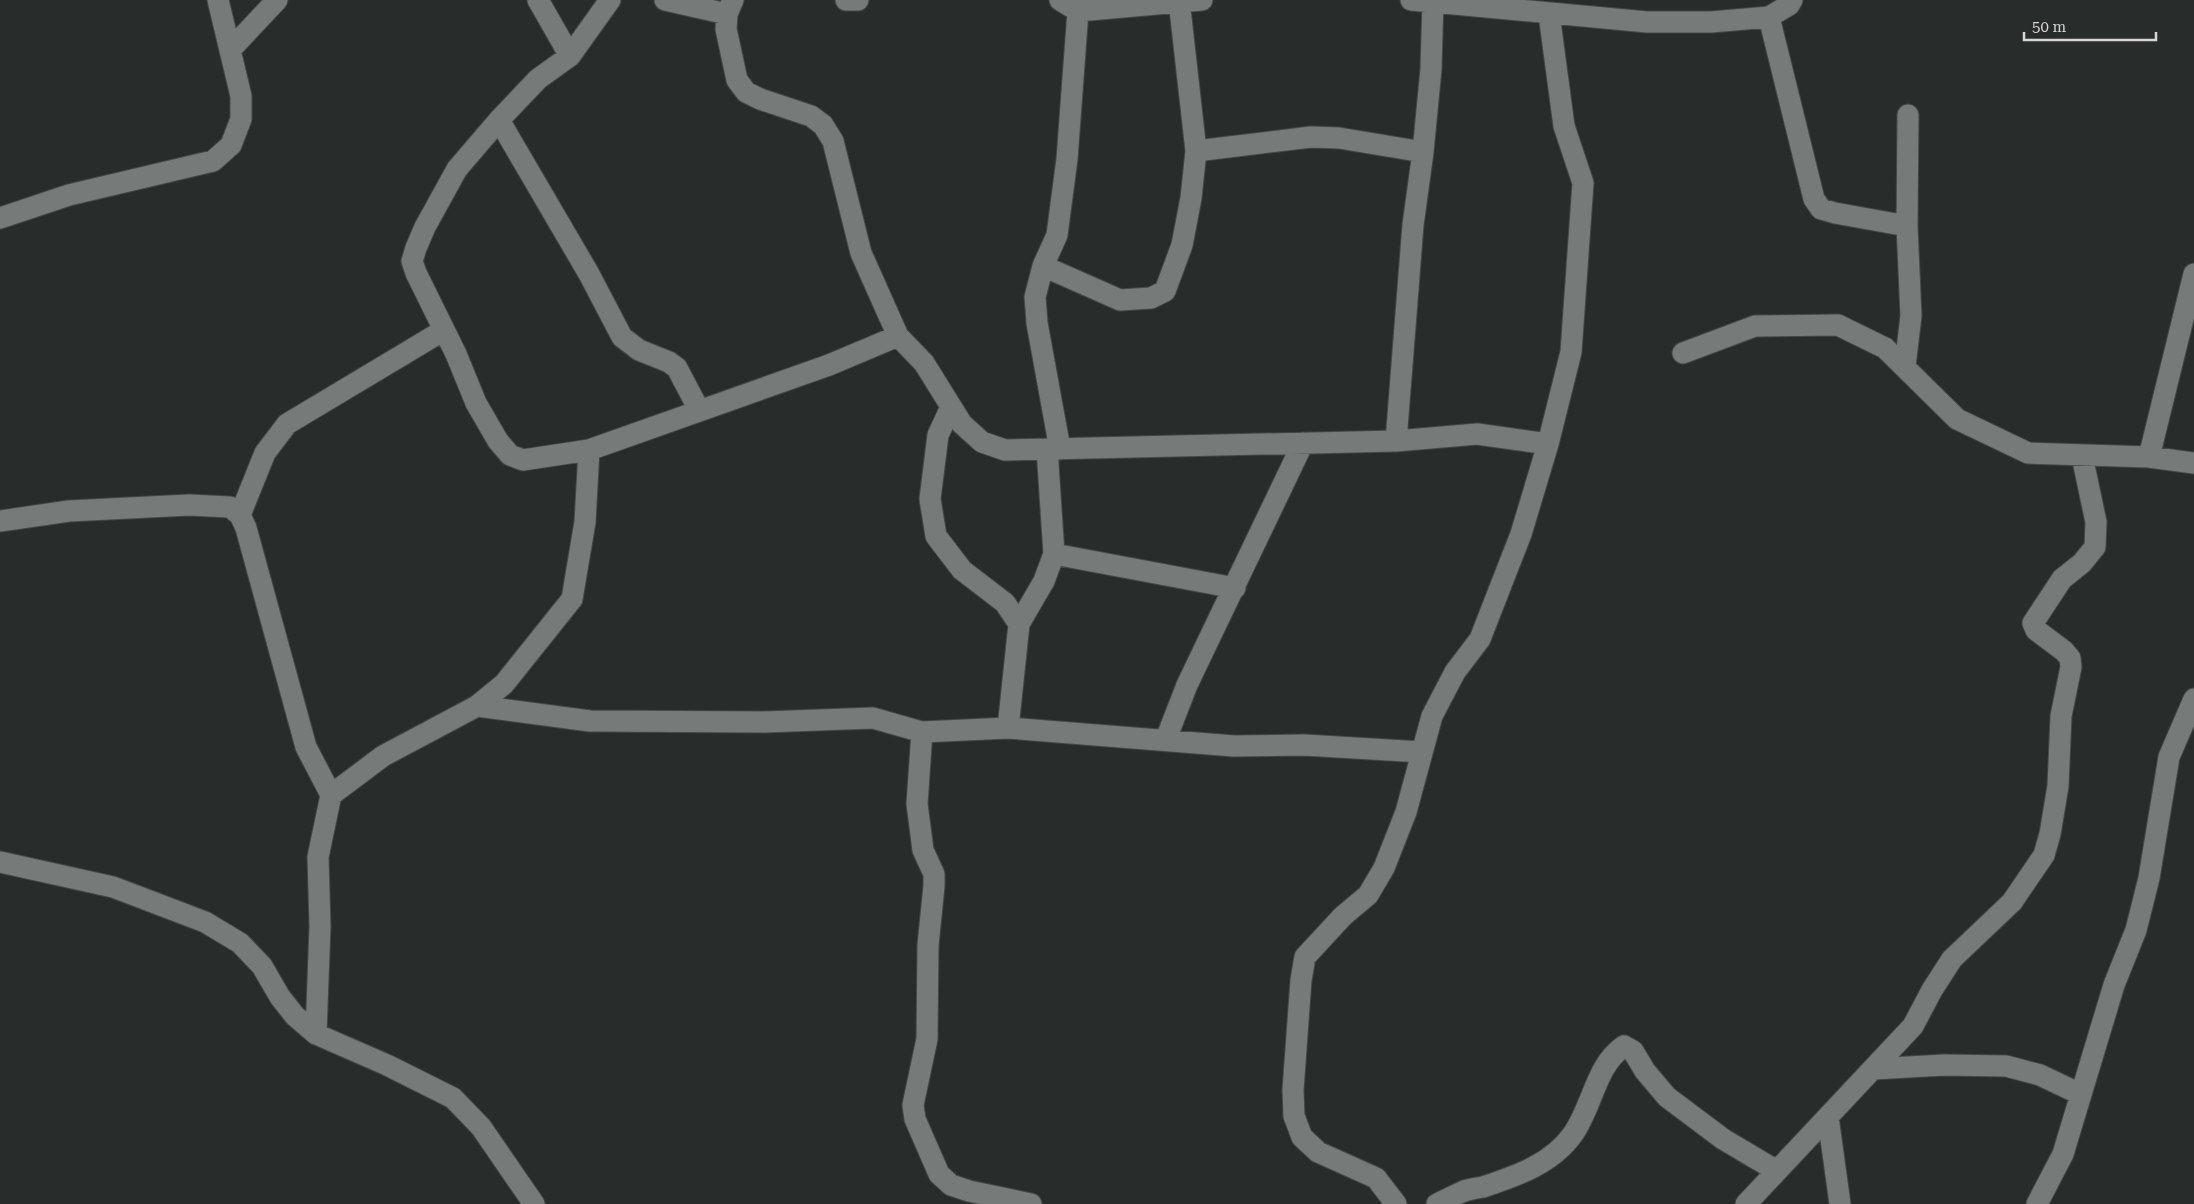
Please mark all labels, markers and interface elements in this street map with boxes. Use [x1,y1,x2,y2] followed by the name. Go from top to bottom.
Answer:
[2024,10,2156,42] scale bar
[2032,18,2067,36] text: 50 m

